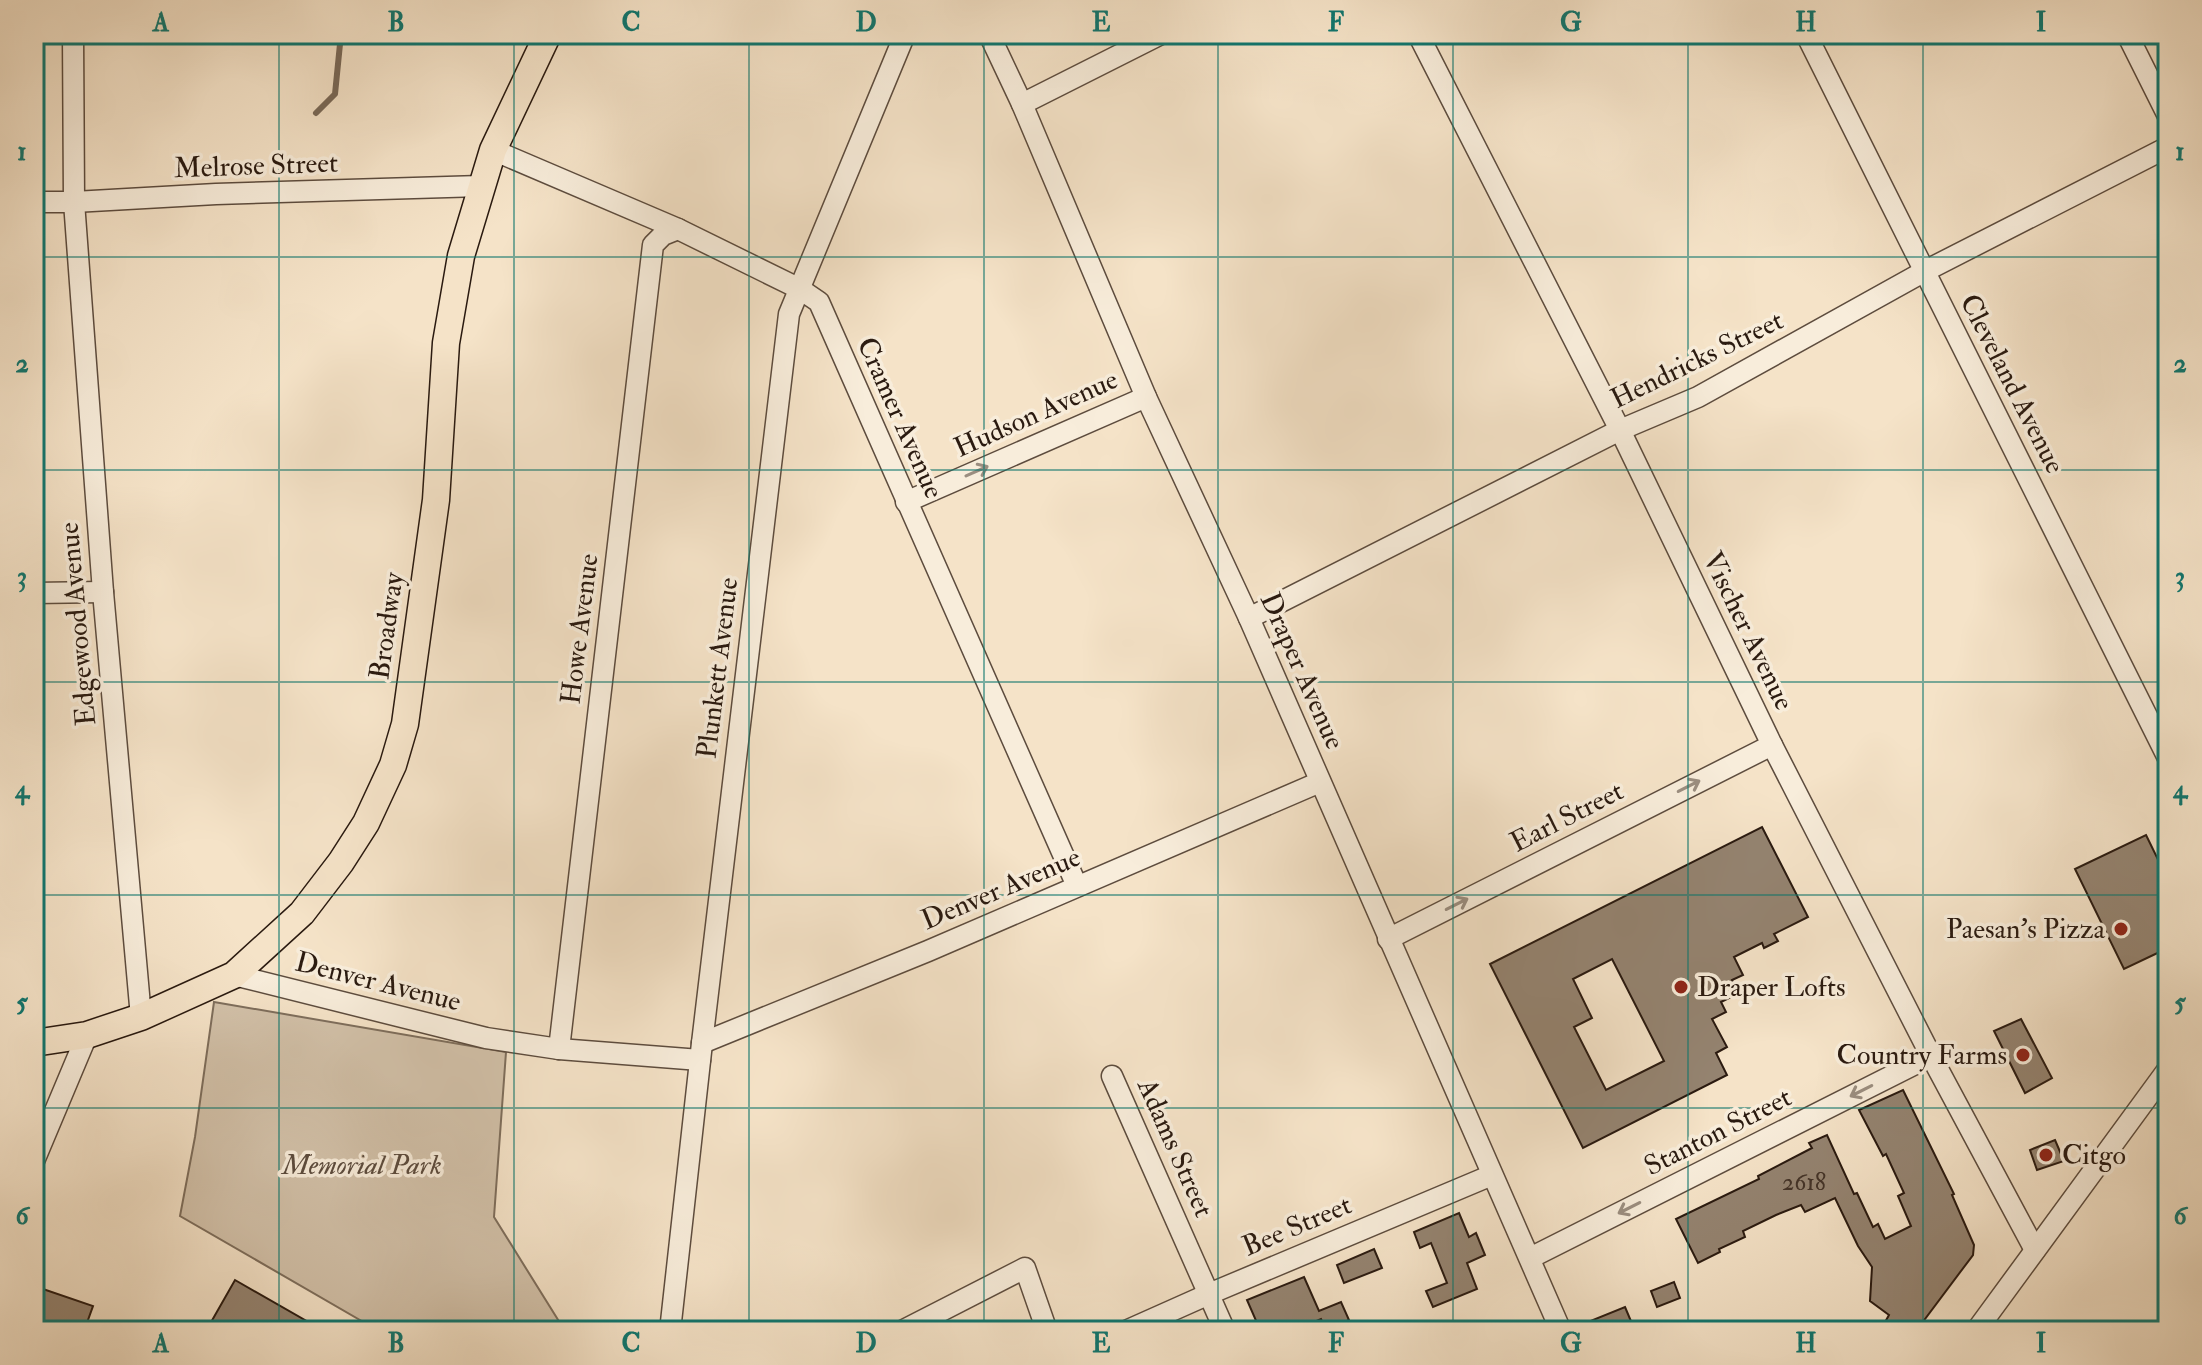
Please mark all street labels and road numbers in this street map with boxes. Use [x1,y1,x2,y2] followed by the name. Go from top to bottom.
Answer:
[173,146,339,186] street label: Melrose Street
[1952,288,2072,480] street label: Cleveland Avenue
[1605,303,1789,417] street label: Hendricks Street
[849,332,951,504] street label: Cramer Avenue
[949,362,1124,466] street label: Hudson Avenue
[52,520,104,727] street label: Edgewood Avenue
[1695,546,1802,716] street label: Vischer Avenue
[553,551,607,706] street label: Howe Avenue
[362,569,412,682] street label: Broadway
[690,575,747,761] street label: Plunkett Avenue
[1252,587,1352,755] street label: Draper Avenue
[1504,774,1630,860] street label: Earl Street
[916,840,1086,938] street label: Denver Avenue
[292,945,465,1020] street label: Denver Avenue
[1129,1072,1221,1223] street label: Adams Street
[1638,1080,1798,1184] street label: Stanton Street
[1237,1187,1357,1265] street label: Bee Street

